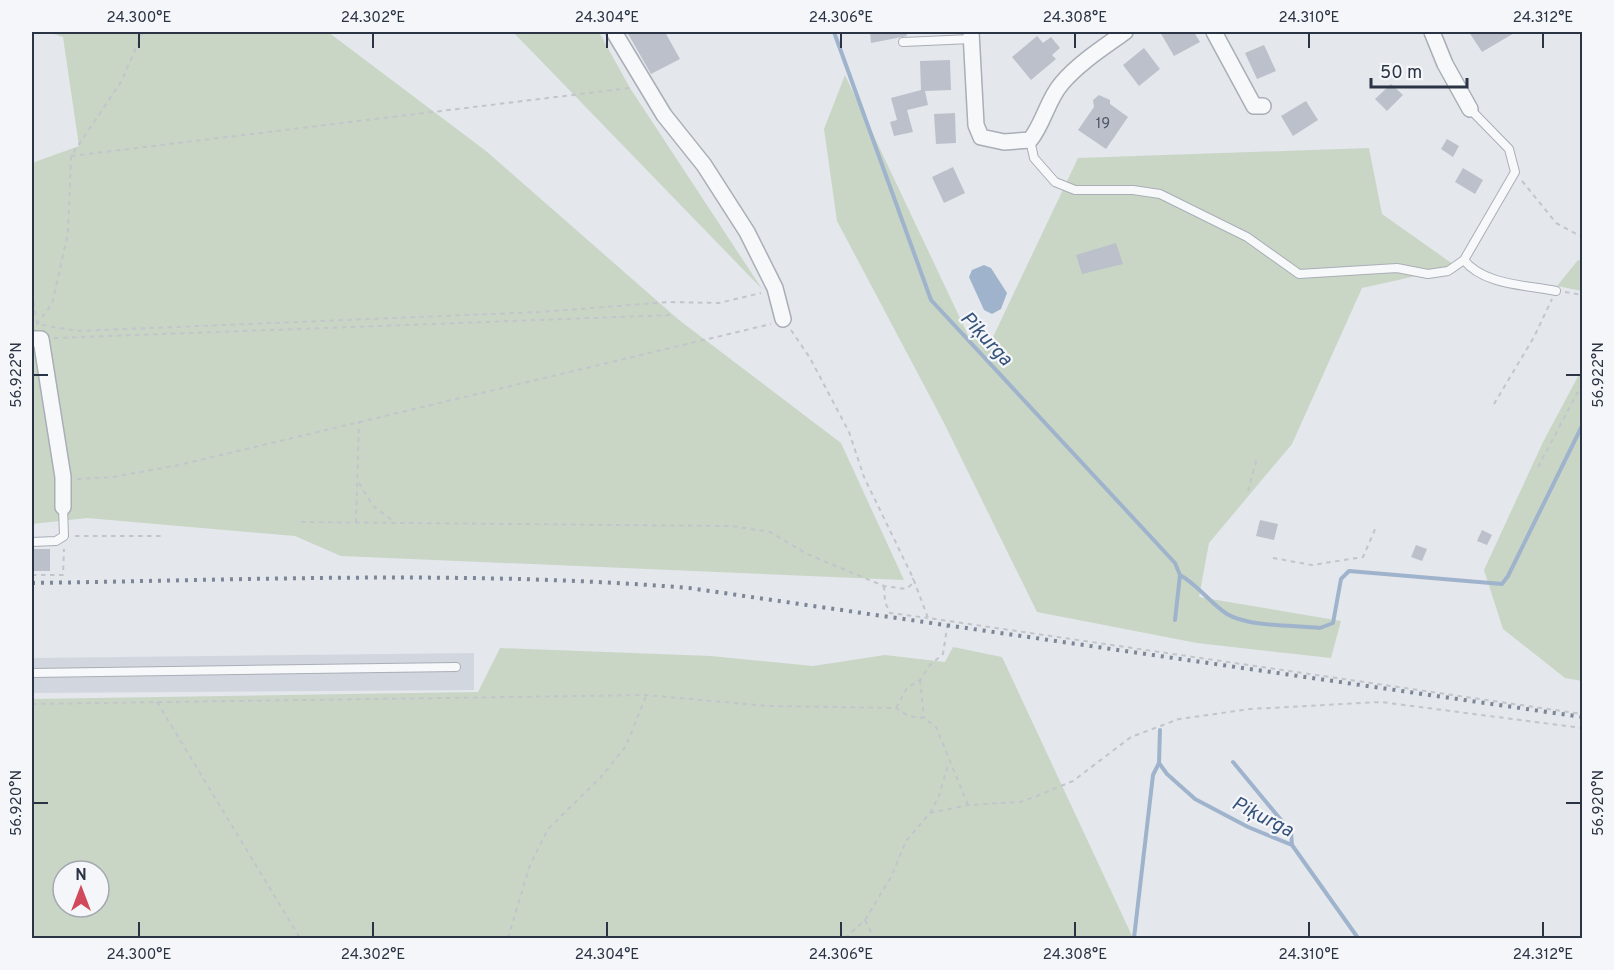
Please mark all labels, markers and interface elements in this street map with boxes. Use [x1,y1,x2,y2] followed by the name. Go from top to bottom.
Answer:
[107,9,171,28] text: 24.300°E
[341,9,405,28] text: 24.302°E
[575,9,639,28] text: 24.304°E
[809,9,873,28] text: 24.306°E
[1043,9,1107,28] text: 24.308°E
[1278,9,1340,28] text: 24.310°E
[1513,9,1573,28] text: 24.312°E
[1371,51,1467,89] scale bar
[1380,62,1422,85] text: 50 m
[1096,115,1110,134] house number: 19
[954,306,1018,373] water label: Piķurga
[8,342,27,408] text: 56.922°N
[1590,342,1609,408] text: 56.922°N
[8,770,27,836] text: 56.920°N
[1590,770,1609,836] text: 56.920°N
[1227,791,1298,845] water label: Piķurga
[51,859,111,919] north arrow
[75,866,87,886] text: N
[107,946,171,965] text: 24.300°E
[341,946,405,965] text: 24.302°E
[575,946,639,965] text: 24.304°E
[809,946,873,965] text: 24.306°E
[1043,946,1107,965] text: 24.308°E
[1278,946,1340,965] text: 24.310°E
[1513,946,1573,965] text: 24.312°E

